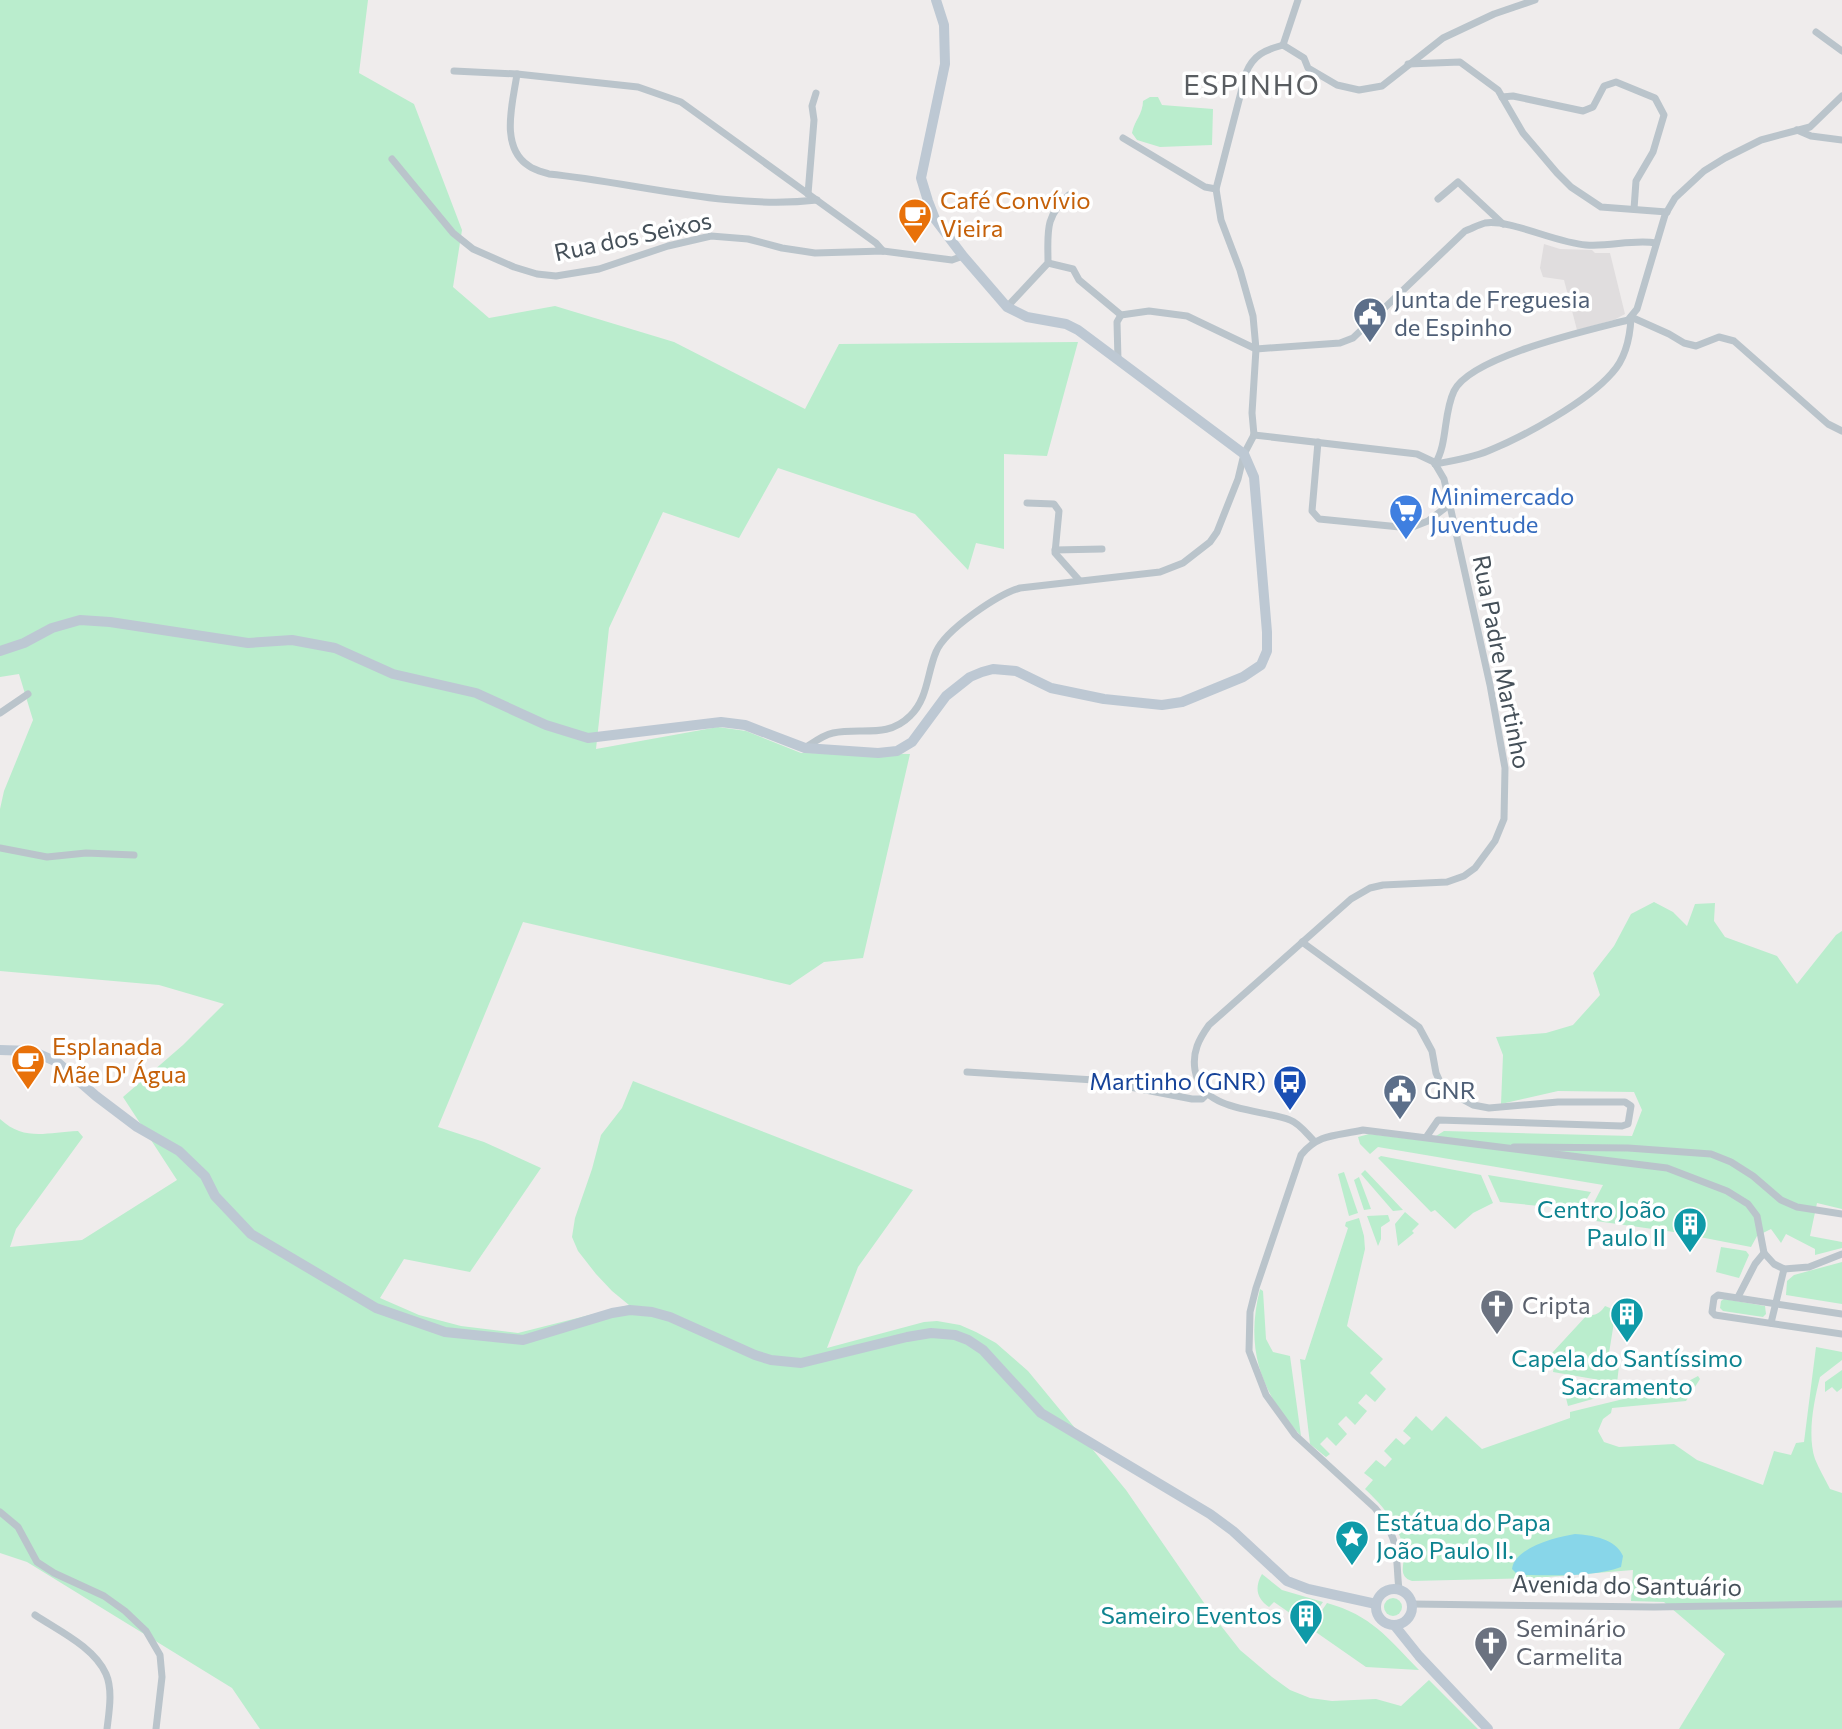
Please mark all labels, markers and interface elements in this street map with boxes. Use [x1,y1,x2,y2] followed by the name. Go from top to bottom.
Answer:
[1183,67,1321,101] district label: ESPINHO
[940,185,1091,242] place label: Café Convívio Vieira
[896,196,934,245] cafe icon: Café Convívio Vieira
[551,205,714,266] street label: Rua dos Seixos
[1394,284,1590,341] place label: Junta de Freguesia de Espinho
[1351,295,1389,344] public building icon: Junta de Freguesia de Espinho
[1430,481,1574,538] place label: Minimercado Juventude
[1387,492,1425,541] supermarket icon: Minimercado Juventude
[1468,552,1537,771] street label: Rua Padre Martinho
[52,1031,187,1088] place label: Esplanada Mãe D' Água
[9,1042,47,1091] cafe icon: Esplanada Mãe D' Água
[1271,1063,1309,1112] bus stop icon: Martinho (GNR)
[1089,1066,1266,1095] place label: Martinho (GNR)
[1381,1072,1419,1121] public building icon: GNR
[1424,1075,1476,1104] place label: GNR
[1537,1194,1666,1251] place label: Centro João Paulo II
[1671,1205,1709,1254] building icon: Centro João Paulo II
[1478,1287,1516,1336] church icon: Cripta
[1522,1290,1591,1319] place label: Cripta
[1608,1295,1646,1344] building icon: Capela do Santíssimo Sacramento
[1511,1343,1743,1400] place label: Capela do Santíssimo Sacramento
[1376,1507,1551,1564] place label: Estátua do Papa João Paulo II.
[1333,1518,1371,1567] place icon: Estátua do Papa João Paulo II.
[1512,1568,1742,1601] street label: Avenida do Santuário
[1287,1597,1325,1646] building icon: Sameiro Eventos
[1101,1600,1282,1629] place label: Sameiro Eventos
[1516,1613,1626,1670] place label: Seminário Carmelita
[1472,1624,1510,1673] church icon: Seminário Carmelita

